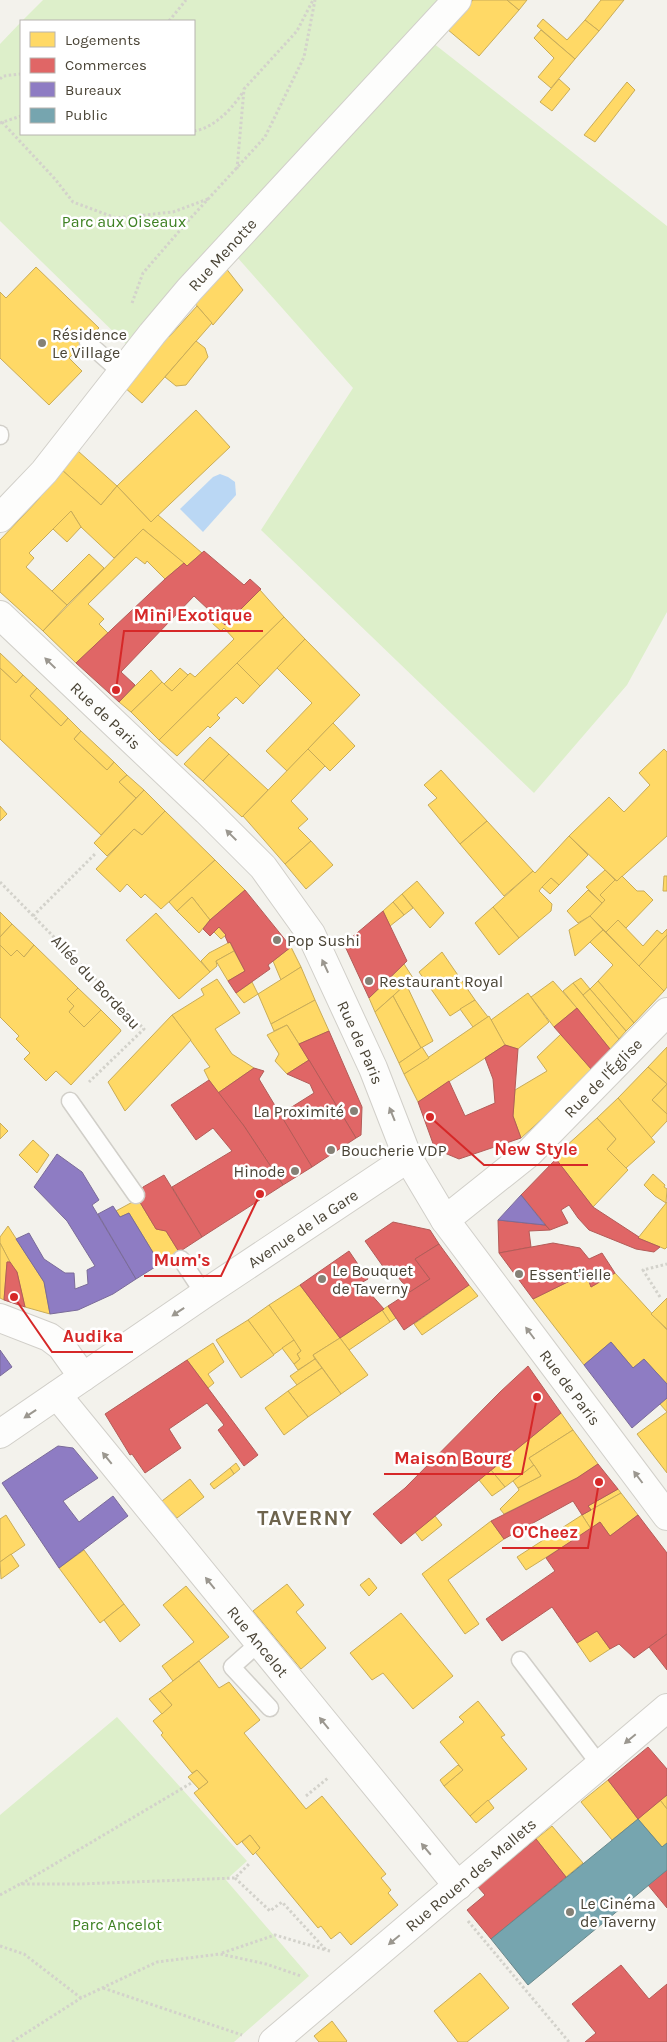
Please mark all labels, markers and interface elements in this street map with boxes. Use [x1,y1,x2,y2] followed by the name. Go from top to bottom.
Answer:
[20,20,195,135] legend
[65,31,141,49] text: Logements
[65,56,147,74] text: Commerces
[65,81,122,99] text: Bureaux
[65,106,108,124] text: Public
[62,212,186,231] park label: Parc aux Oiseaux
[184,214,260,295] street label: Rue Menotte
[52,325,127,362] place label: Résidence Le Village
[36,337,48,349] marker: Résidence Le Village
[124,598,263,631] callout: Mini Exotique
[134,604,252,626] text: Mini Exotique
[45,657,57,669] one-way arrow
[67,678,145,753] street label: Rue de Paris
[225,829,237,841] one-way arrow
[47,931,145,1033] street label: Allée du Bordeau
[287,931,360,950] place label: Pop Sushi
[271,934,283,946] marker: Pop Sushi
[321,959,329,973] one-way arrow
[379,972,503,991] place label: Restaurant Royal
[363,975,375,987] marker: Restaurant Royal
[334,998,388,1087] street label: Rue de Paris
[560,1034,646,1121] street label: Rue de l'Église
[254,1102,344,1121] place label: La Proximité
[348,1105,360,1117] marker: La Proximité
[387,1107,395,1122] one-way arrow
[484,1132,588,1165] callout: New Style
[494,1138,578,1160] text: New Style
[341,1141,447,1160] place label: Boucherie VDP
[325,1144,337,1156] marker: Boucherie VDP
[233,1162,285,1181] place label: Hinode
[289,1165,301,1177] marker: Hinode
[244,1185,361,1272] street label: Avenue de la Gare
[144,1243,221,1276] callout: Mum's
[154,1249,210,1271] text: Mum's
[332,1261,413,1298] place label: Le Bouquet de Taverny
[529,1265,611,1284] place label: Essent'ielle
[513,1268,525,1280] marker: Essent'ielle
[316,1273,328,1285] marker: Le Bouquet de Taverny
[171,1307,185,1317] one-way arrow
[52,1319,133,1352] callout: Audika
[63,1325,123,1347] text: Audika
[525,1326,535,1340] one-way arrow
[536,1346,605,1429] street label: Rue de Paris
[23,1409,37,1419] one-way arrow
[384,1441,522,1474] callout: Maison Bourg
[394,1447,513,1469] text: Maison Bourg
[102,1451,113,1464] one-way arrow
[633,1470,643,1484] one-way arrow
[257,1506,353,1530] district label: TAVERNY
[502,1515,588,1548] callout: O'Cheez
[512,1521,578,1543] text: O'Cheez
[205,1577,216,1590] one-way arrow
[224,1602,293,1681] street label: Rue Ancelot
[318,1717,329,1730] one-way arrow
[624,1733,636,1744] one-way arrow
[401,1814,540,1935] street label: Rue Rouen des Mallets
[420,1843,431,1856] one-way arrow
[580,1894,657,1931] place label: Le Cinéma de Taverny
[564,1906,576,1918] marker: Le Cinéma de Taverny
[72,1915,162,1934] park label: Parc Ancelot
[387,1935,400,1946] one-way arrow

